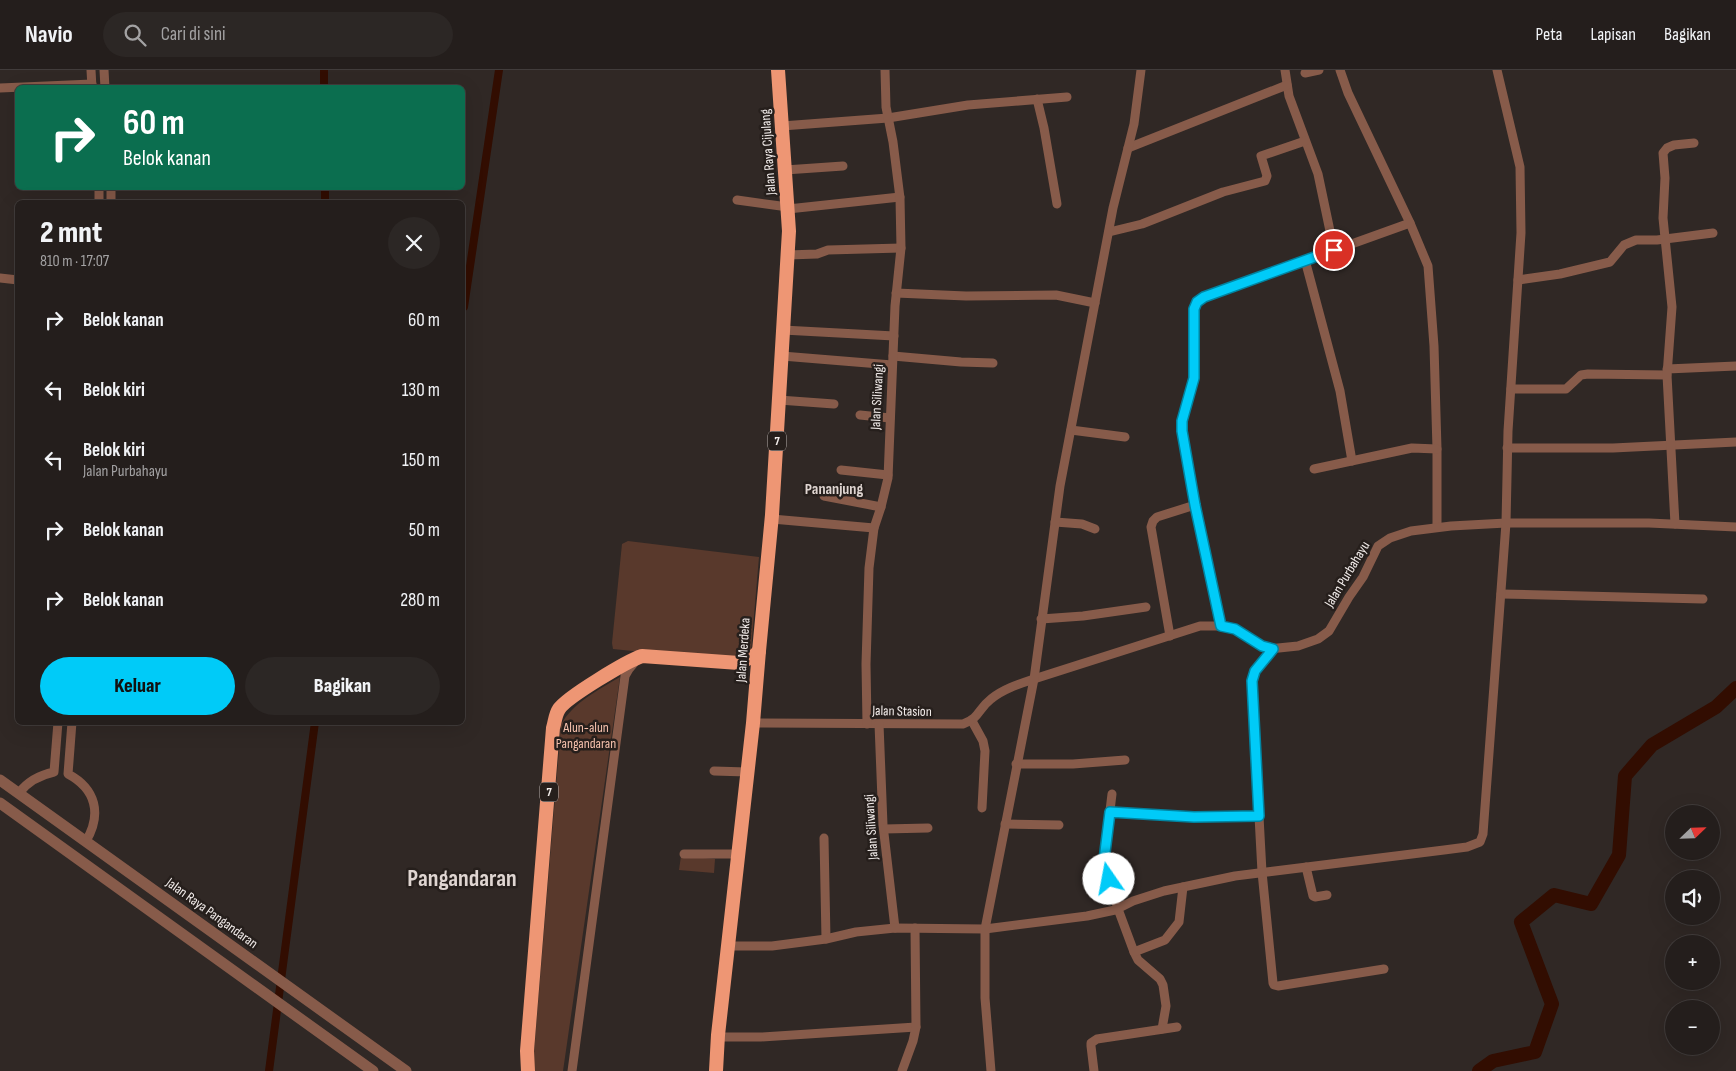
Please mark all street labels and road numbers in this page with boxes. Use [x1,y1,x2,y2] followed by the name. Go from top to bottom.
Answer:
[756,108,780,197] street label: Jalan Raya Cijulang
[867,364,887,431] street label: Jalan Siliwangi
[768,432,786,451] road number: 7
[1320,538,1373,611] street label: Jalan Purbahayu
[732,617,754,684] street label: Jalan Merdeka
[871,702,932,720] street label: Jalan Stasion
[540,782,558,802] road number: 7
[860,794,882,861] street label: Jalan Siliwangi
[162,873,261,952] street label: Jalan Raya Pangandaran

